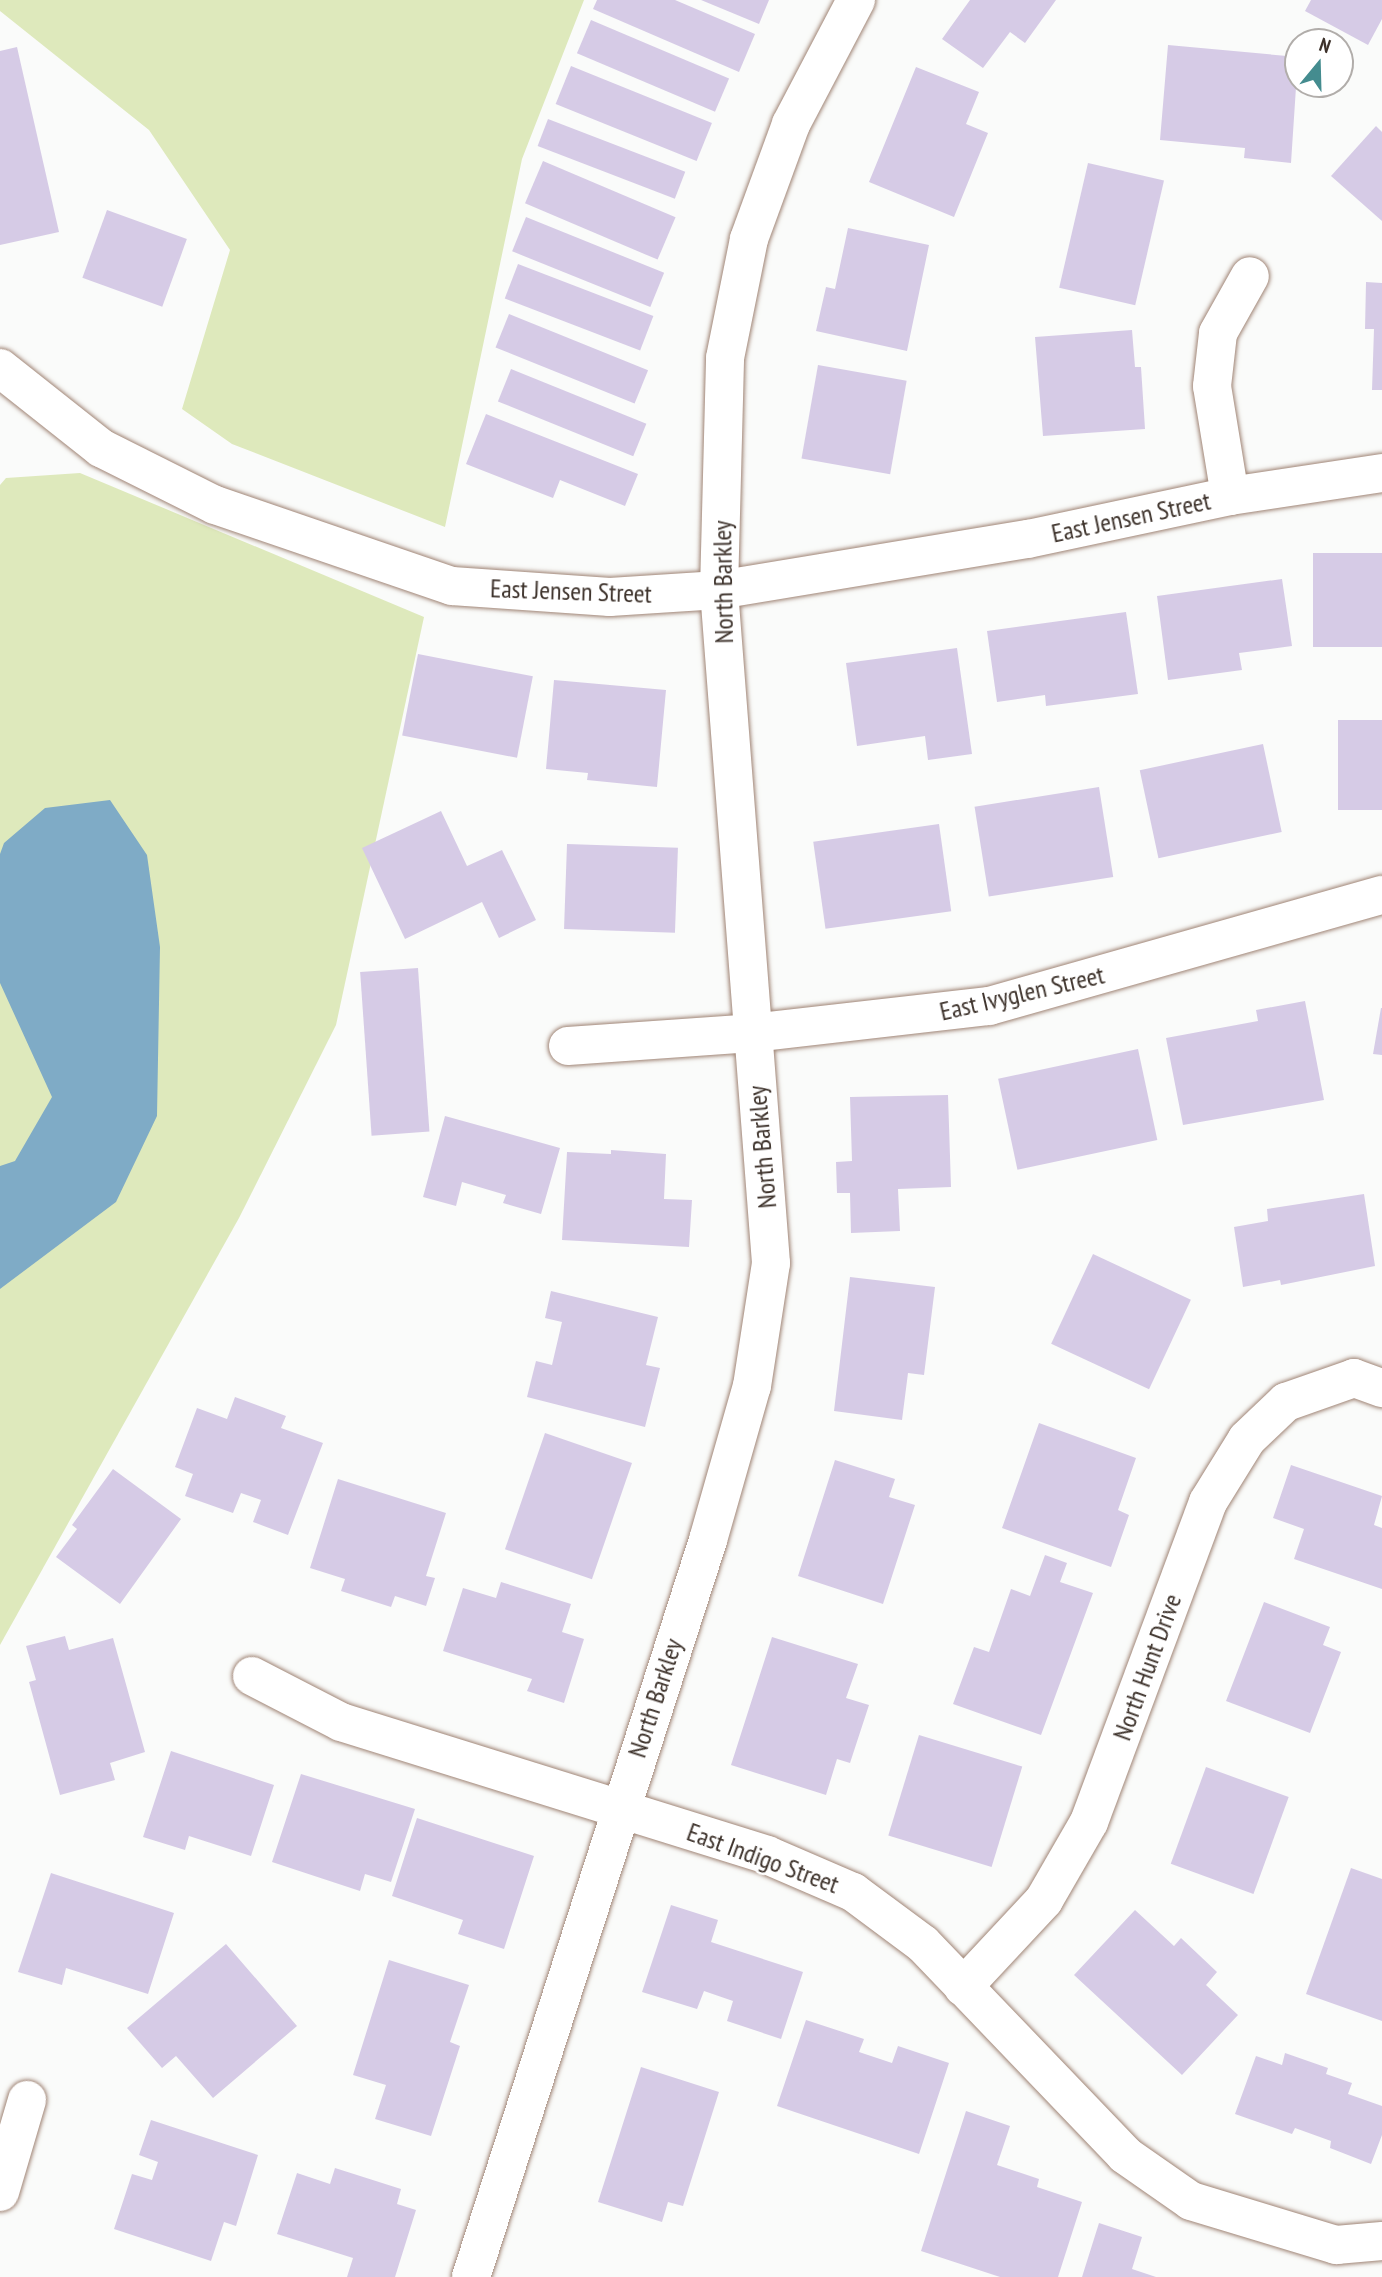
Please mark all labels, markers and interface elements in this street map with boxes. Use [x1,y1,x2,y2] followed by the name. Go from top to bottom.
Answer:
[1284,28,1354,98] north arrow
[1316,32,1334,58] text: N
[1049,485,1213,549] street label: East Jensen Street
[706,520,740,644] street label: North Barkley
[490,573,652,609] street label: East Jensen Street
[937,959,1107,1027] street label: East Ivyglen Street
[741,1084,783,1210] street label: North Barkley
[1106,1589,1188,1745] street label: North Hunt Drive
[621,1635,689,1761] street label: North Barkley
[683,1816,843,1900] street label: East Indigo Street

